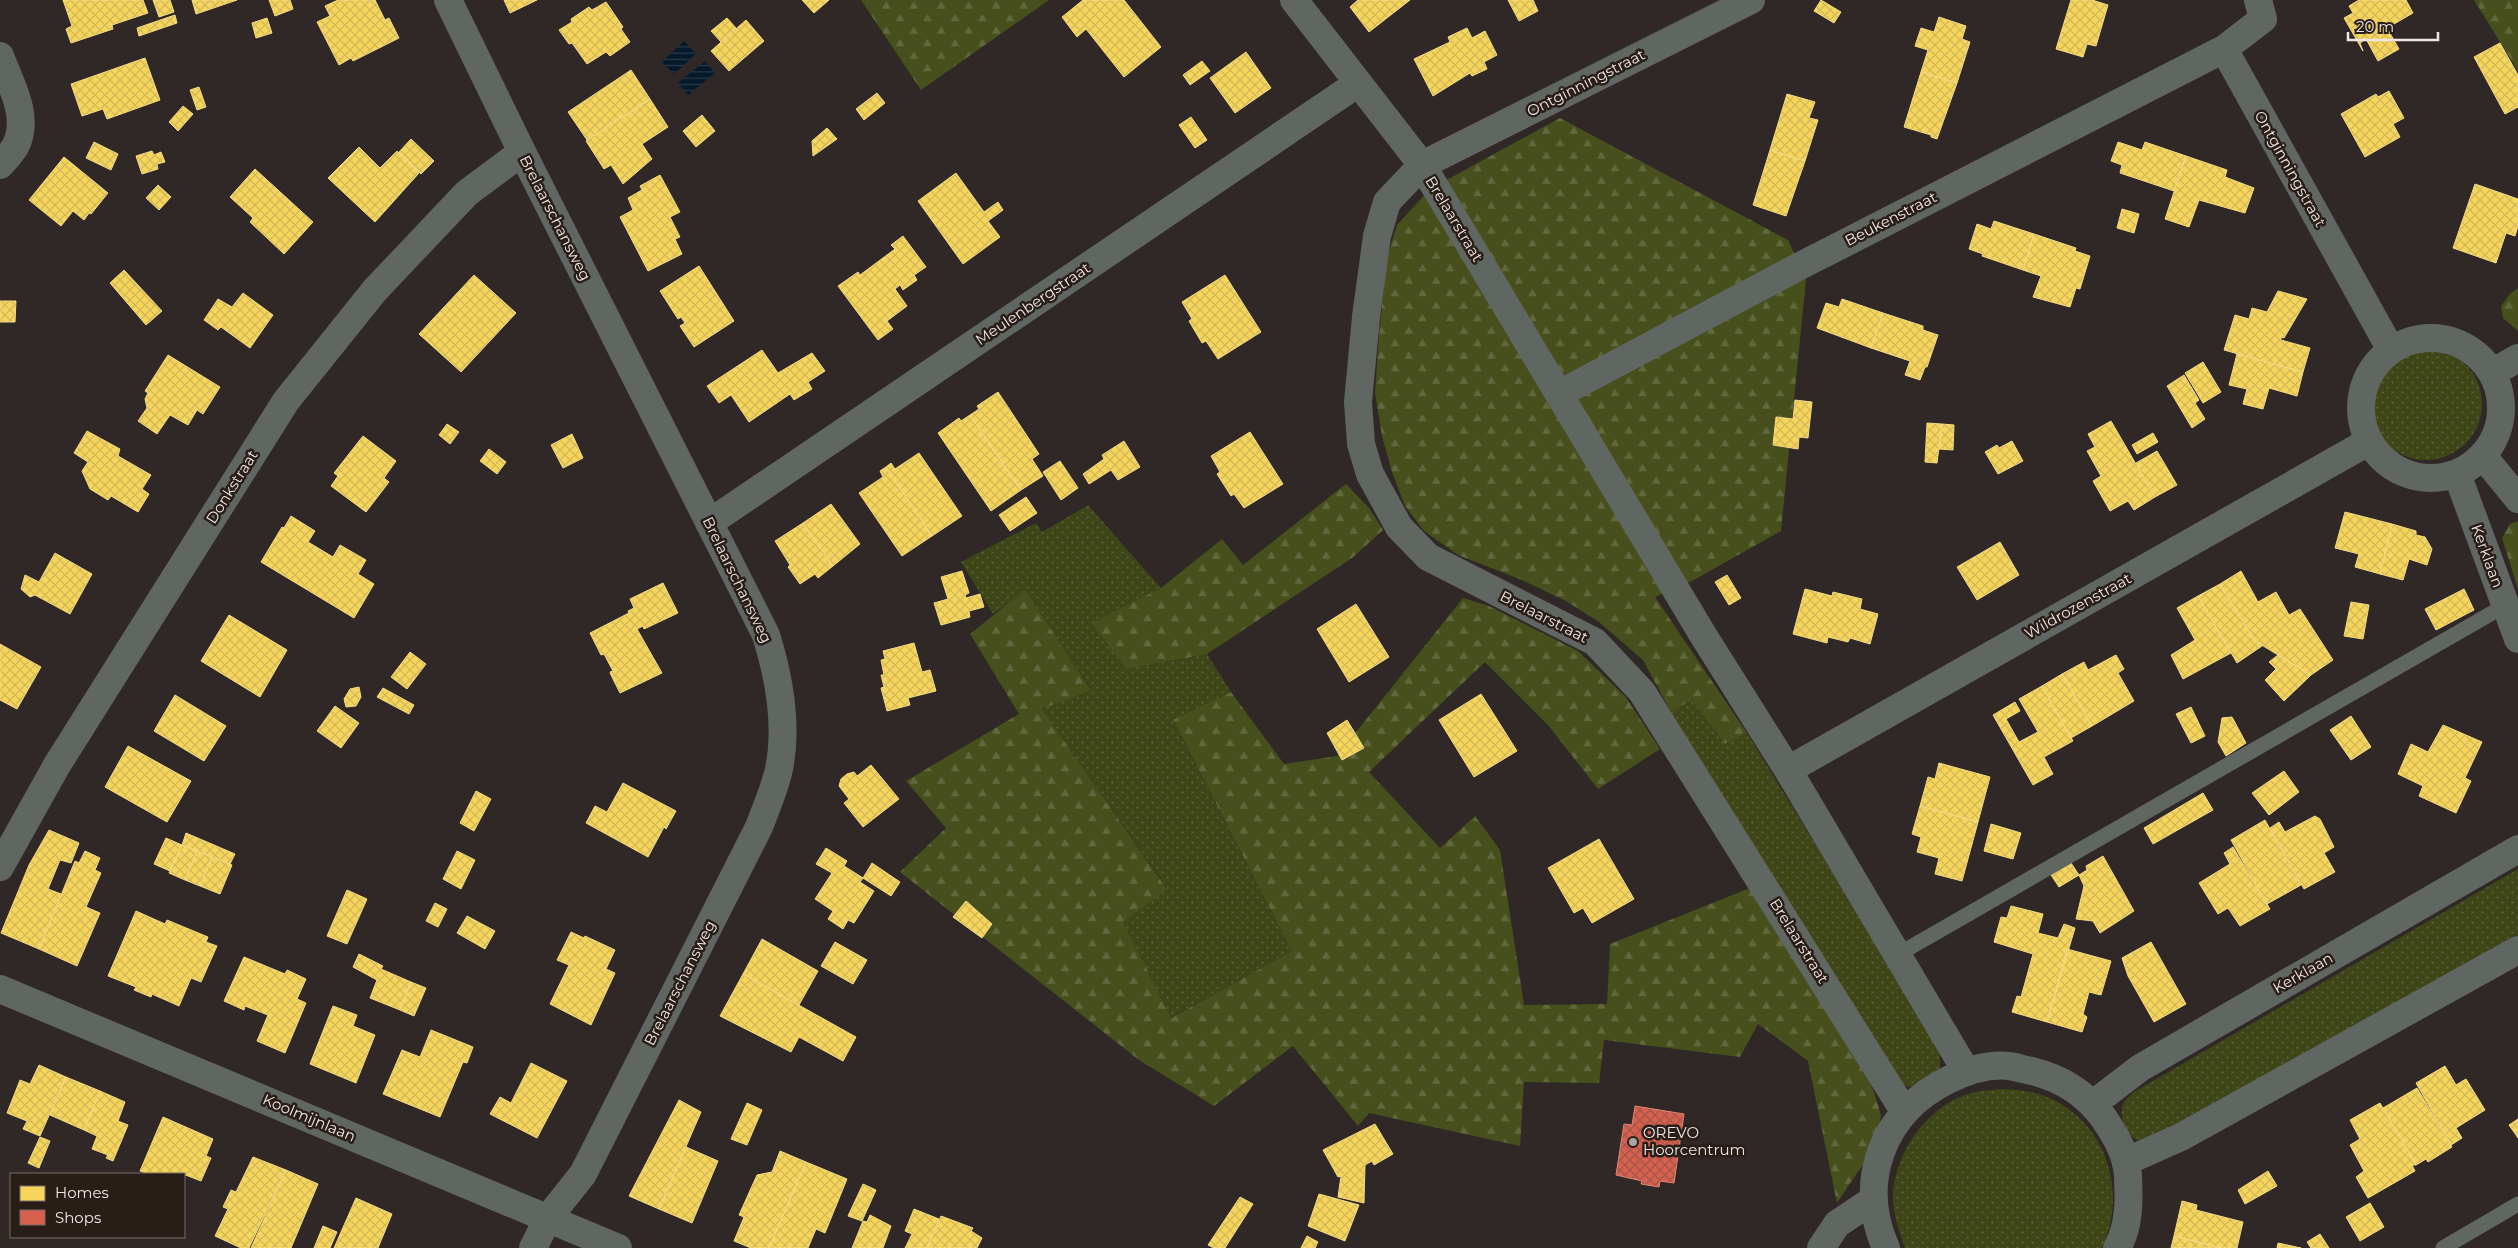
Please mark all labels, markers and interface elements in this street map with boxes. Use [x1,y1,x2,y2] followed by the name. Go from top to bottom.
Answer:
[2348,10,2438,42] scale bar
[2356,17,2394,36] text: 20 m
[1523,45,1648,121] street label: Ontginningstraat
[2251,107,2330,230] street label: Ontginningstraat
[516,152,595,284] street label: Brelaarschansweg
[1421,172,1487,265] street label: Brelaarstraat
[1841,187,1940,250] street label: Beukenstraat
[972,258,1094,349] street label: Meulenbergstraat
[201,446,262,527] street label: Donkstraat
[699,514,776,646] street label: Brelaarschansweg
[2467,522,2508,590] street label: Kerklaan
[2021,568,2134,643] street label: Wildrozenstraat
[1497,586,1592,647] street label: Brelaarstraat
[1766,895,1833,987] street label: Brelaarstraat
[640,917,719,1049] street label: Brelaarschansweg
[2269,948,2336,997] street label: Kerklaan
[260,1089,359,1146] street label: Koolmijnlaan
[1643,1123,1745,1159] place label: OREVO Hoorcentrum
[1627,1136,1639,1148] marker: OREVO Hoorcentrum
[10,1173,185,1238] legend
[55,1183,109,1202] text: Homes
[55,1208,101,1227] text: Shops

